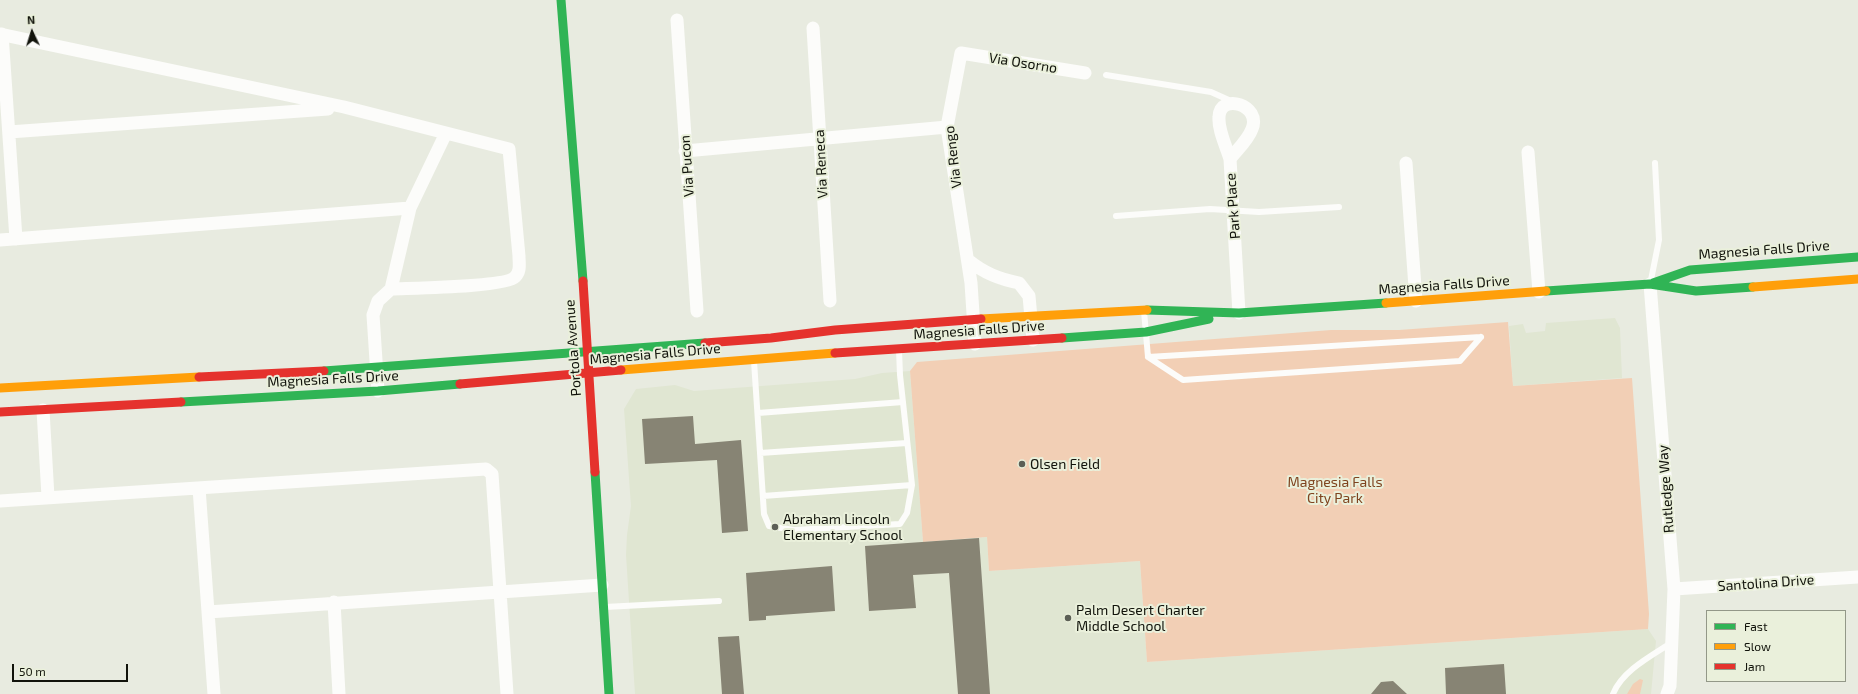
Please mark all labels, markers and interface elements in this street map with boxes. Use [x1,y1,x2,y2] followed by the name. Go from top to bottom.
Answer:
[12,12,52,52] north arrow
[27,13,36,26] text: N
[988,49,1058,77] street label: Via Osorno
[941,125,965,189] street label: Via Rengo
[811,129,831,199] street label: Via Reneca
[676,135,698,197] street label: Via Pucon
[1222,172,1244,240] street label: Park Place
[1698,237,1830,263] street label: Magnesia Falls Drive
[1378,272,1510,298] street label: Magnesia Falls Drive
[561,299,585,397] street label: Portola Avenue
[913,317,1045,343] street label: Magnesia Falls Drive
[589,340,721,368] street label: Magnesia Falls Drive
[267,367,399,391] street label: Magnesia Falls Drive
[1655,444,1677,534] street label: Rutledge Way
[1030,456,1100,472] place label: Olsen Field
[1017,459,1027,469] marker: Olsen Field
[1287,474,1383,506] park label: Magnesia Falls City Park
[783,511,902,544] place label: Abraham Lincoln Elementary School
[770,522,780,532] marker: Abraham Lincoln Elementary School
[1717,571,1815,595] street label: Santolina Drive
[1076,602,1205,634] place label: Palm Desert Charter Middle School
[1706,610,1846,682] legend
[1063,613,1073,623] marker: Palm Desert Charter Middle School
[1744,619,1767,633] text: Fast
[1744,639,1771,653] text: Slow
[14,656,130,682] scale bar
[1744,659,1765,673] text: Jam
[19,664,46,678] text: 50 m

